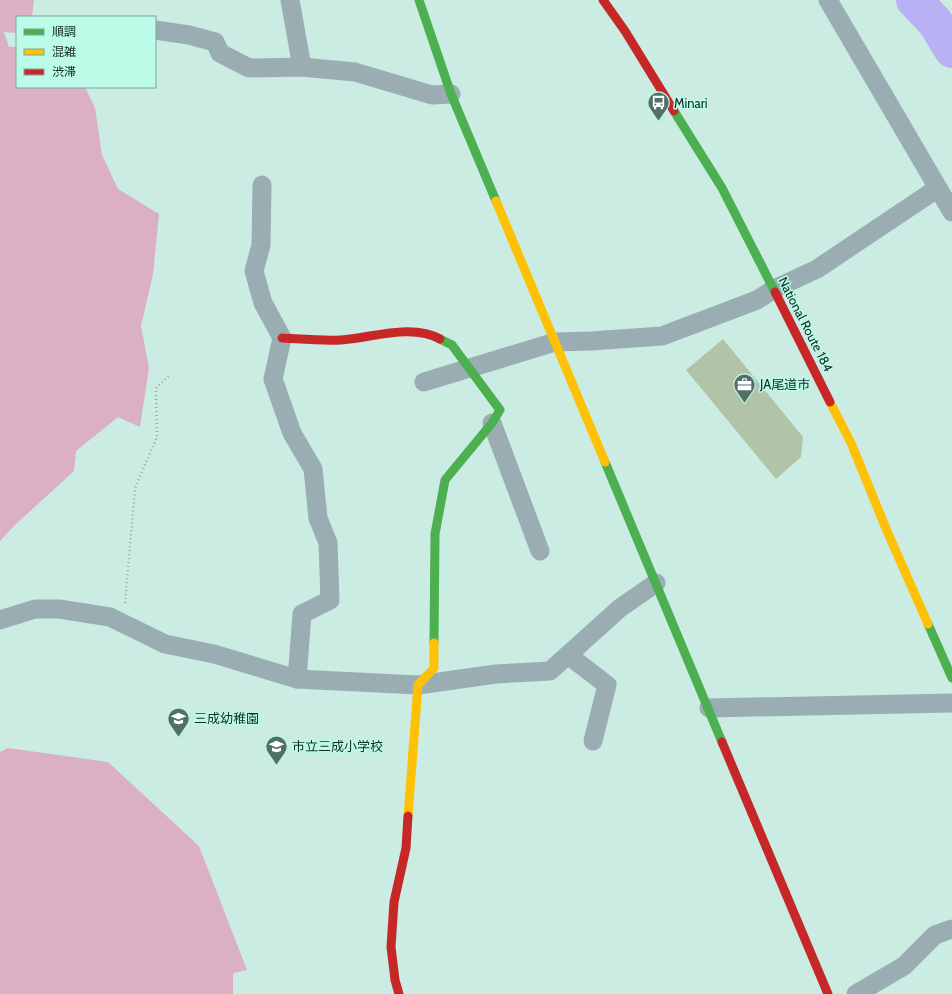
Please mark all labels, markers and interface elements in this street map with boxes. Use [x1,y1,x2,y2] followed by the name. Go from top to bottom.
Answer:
[16,16,156,88] legend
[52,24,76,39] text: 順調
[52,44,76,59] text: 混雑
[52,64,76,79] text: 渋滞
[646,90,672,123] bus stop icon: Minari
[674,95,708,111] place label: Minari
[775,274,837,374] street label: National Route 184
[732,371,758,404] office icon: JA尾道市
[759,376,810,392] place label: JA尾道市
[165,705,191,738] school or university icon: 三成幼稚園
[194,710,259,726] place label: 三成幼稚園
[264,733,290,766] school or university icon: 市立三成小学校
[292,738,383,754] place label: 市立三成小学校

